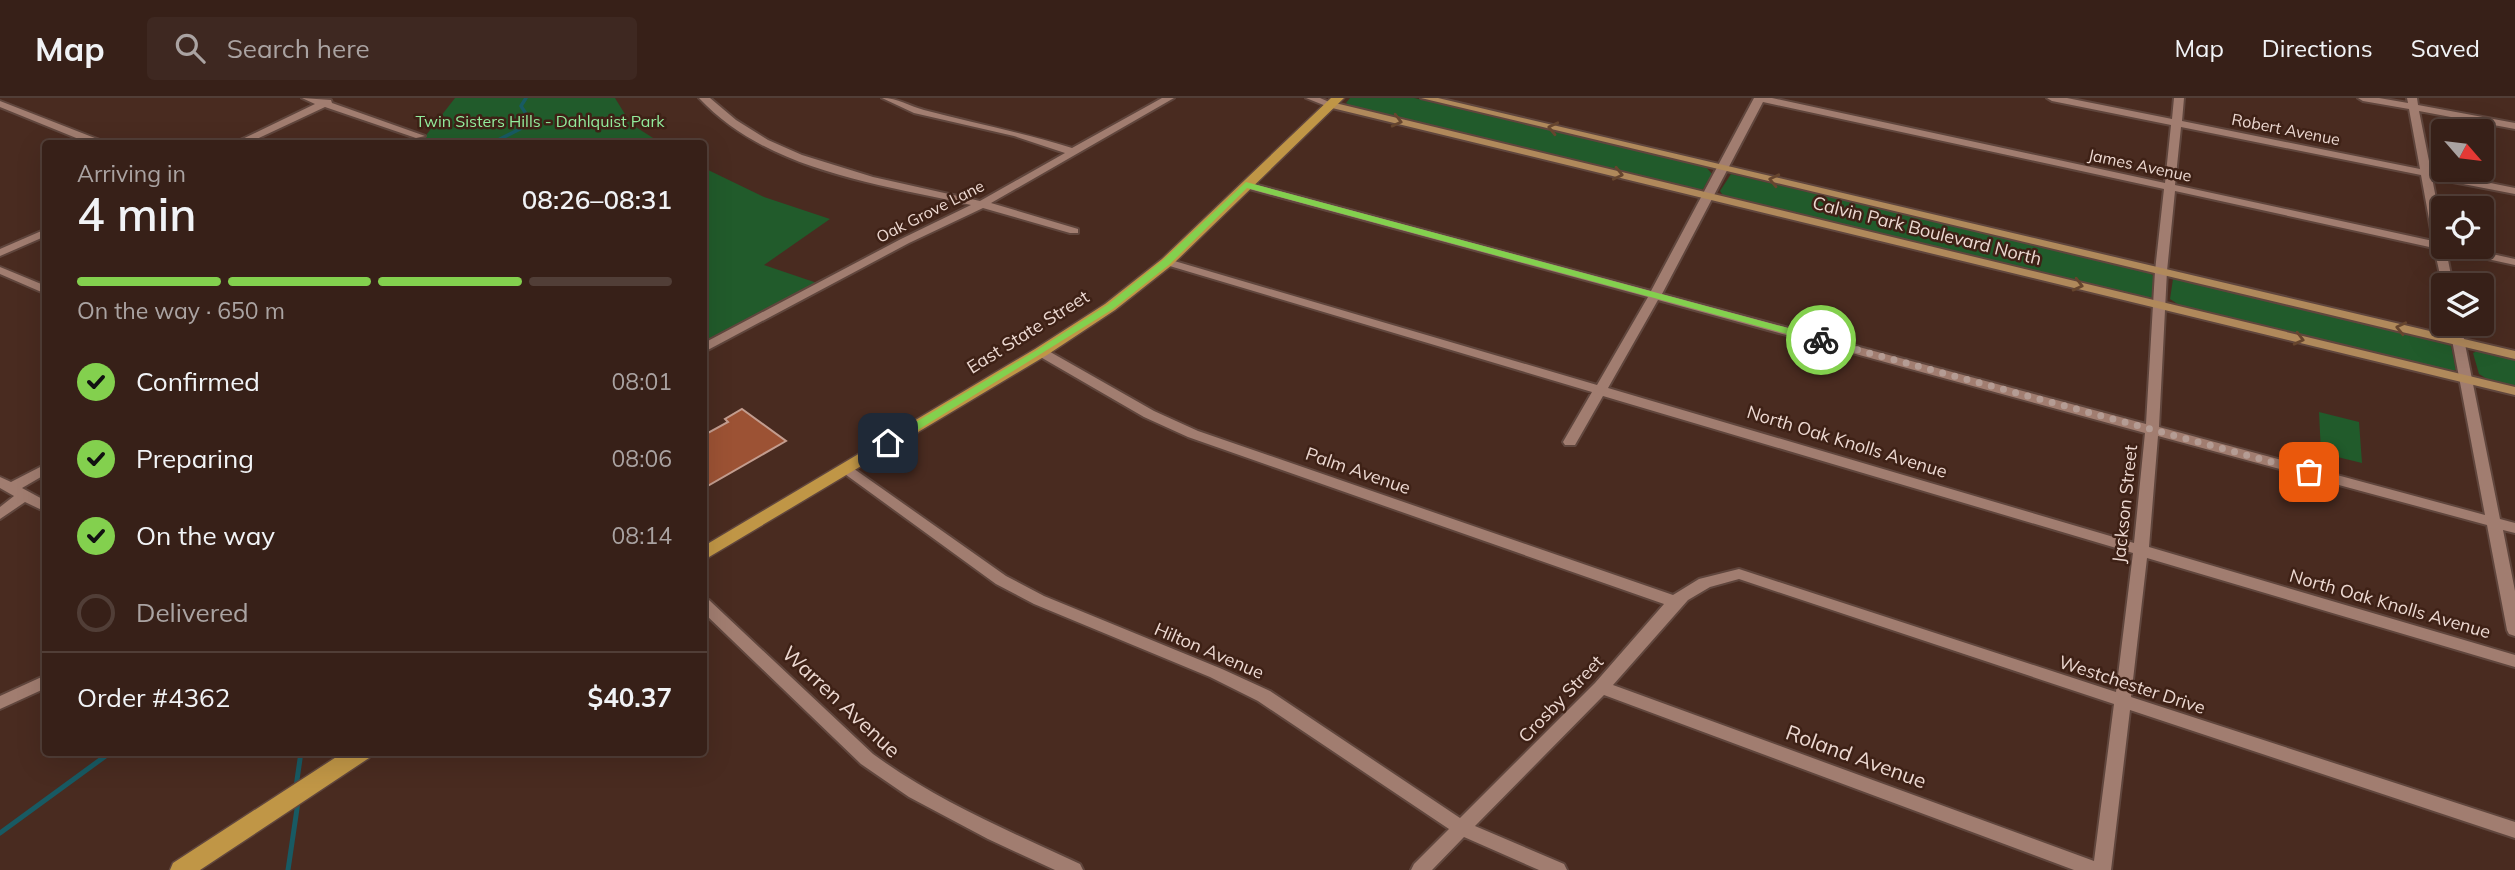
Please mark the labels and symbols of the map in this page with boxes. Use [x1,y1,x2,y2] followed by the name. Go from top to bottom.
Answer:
[2230,109,2342,149] street label: Robert Avenue
[415,111,665,131] park label: Twin Sisters Hills - Dahlquist Park
[1391,113,1403,127] one-way arrow
[2431,119,2494,182] north arrow
[1547,122,1559,136] one-way arrow
[2086,144,2194,186] street label: James Avenue
[1612,166,1624,180] one-way arrow
[1768,174,1780,188] one-way arrow
[873,175,987,247] street label: Oak Grove Lane
[1810,191,2044,270] street label: Calvin Park Boulevard North
[2072,277,2084,291] one-way arrow
[962,285,1093,378] street label: East State Street
[1786,305,1856,375] courier
[2395,322,2407,336] one-way arrow
[2293,331,2305,345] one-way arrow
[1744,400,1950,483] street label: North Oak Knolls Avenue
[858,413,918,473] pin
[1303,442,1414,499] street label: Palm Avenue
[2279,442,2339,502] pin
[2107,444,2142,564] street label: Jackson Street
[2287,564,2493,643] street label: North Oak Knolls Avenue
[1151,617,1267,684] street label: Hilton Avenue
[777,640,906,763] street label: Warren Avenue
[1513,650,1608,747] street label: Crosby Street
[2056,650,2208,719] street label: Westchester Drive
[1783,719,1930,793] street label: Roland Avenue

